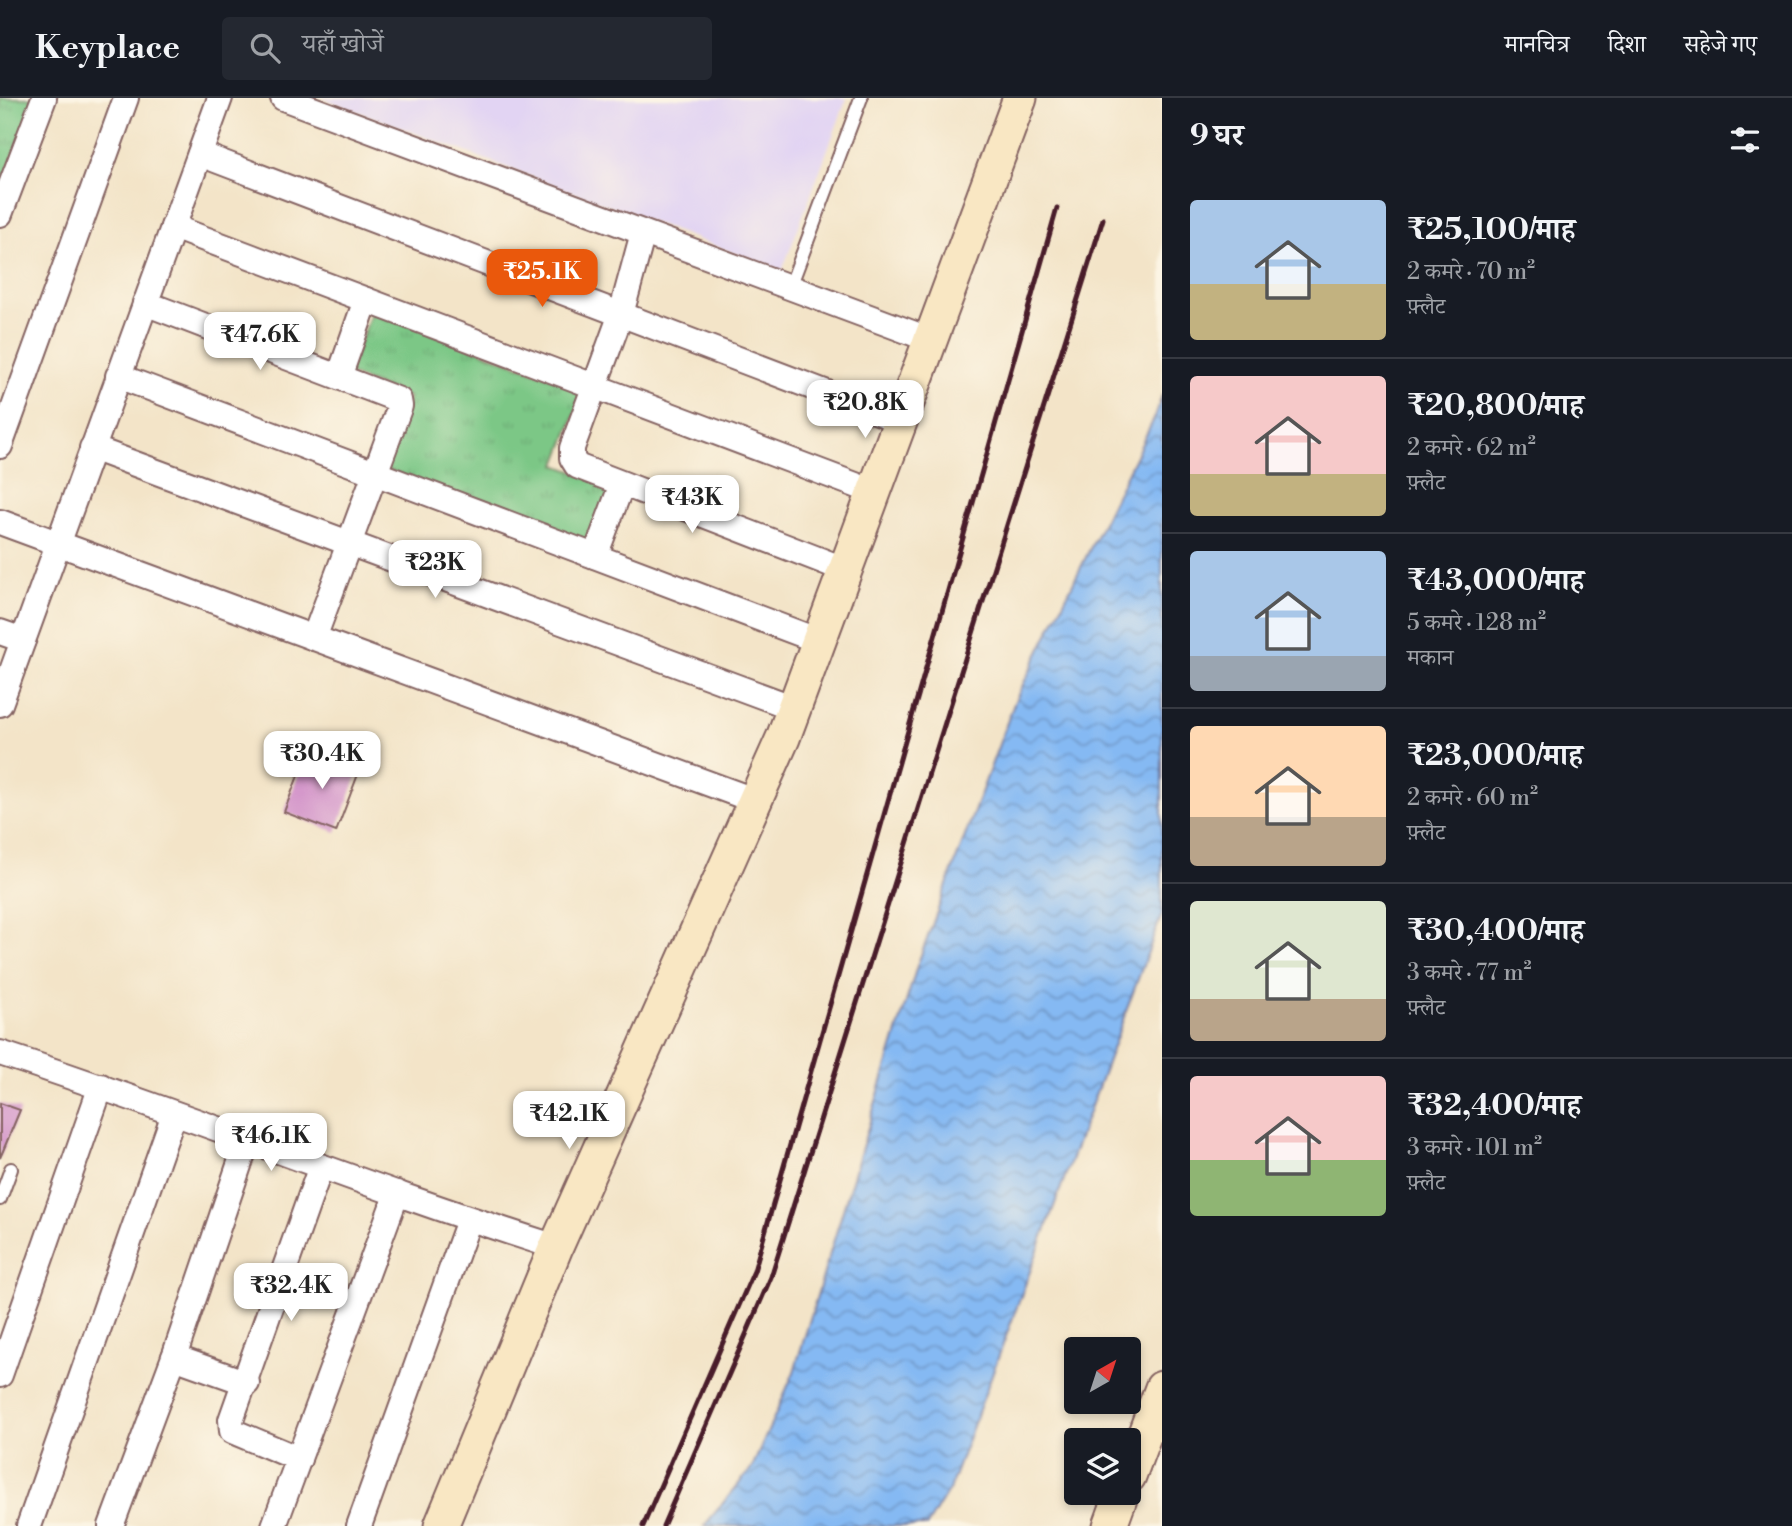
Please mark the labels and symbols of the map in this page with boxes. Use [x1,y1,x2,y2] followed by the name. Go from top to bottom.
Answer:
[485,250,599,309] pin: ₹25.1K
[203,313,317,372] pin: ₹47.6K
[808,380,922,440] pin: ₹20.8K
[651,476,733,535] pin: ₹43K
[394,540,476,600] pin: ₹23K
[265,732,379,791] pin: ₹30.4K
[512,1091,626,1151] pin: ₹42.1K
[214,1114,328,1173] pin: ₹46.1K
[234,1264,348,1323] pin: ₹32.4K
[1064,1337,1141,1414] north arrow

